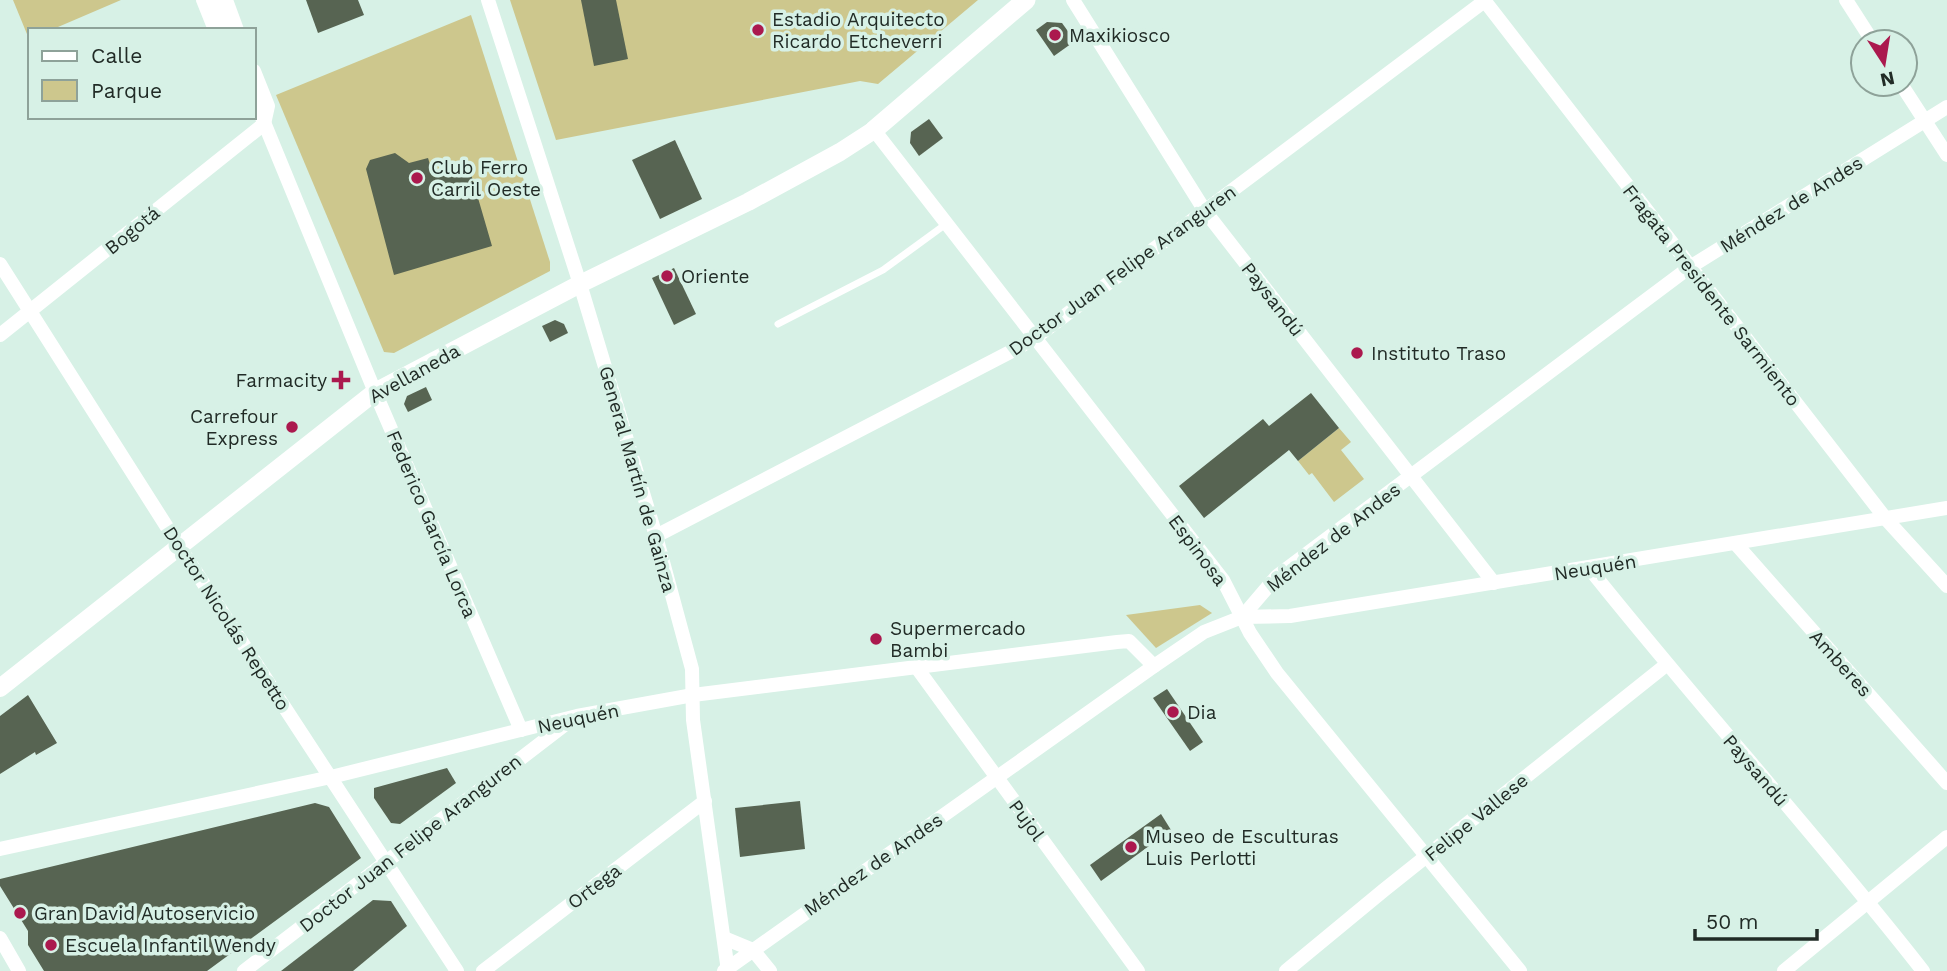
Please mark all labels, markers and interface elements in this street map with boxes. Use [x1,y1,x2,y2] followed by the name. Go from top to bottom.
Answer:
[772,8,945,53] place label: Estadio Arquitecto Ricardo Etcheverri
[750,22,766,38] marker: Estadio Arquitecto Ricardo Etcheverri
[1069,24,1170,47] place label: Maxikiosco
[1047,27,1063,43] marker: Maxikiosco
[28,28,256,119] legend
[1849,28,1919,98] north arrow
[91,43,142,68] text: Calle
[1878,66,1897,92] text: N
[91,78,162,103] text: Parque
[1716,151,1867,258] street label: Méndez de Andes
[431,156,541,201] place label: Club Ferro Carril Oeste
[409,170,425,186] marker: Club Ferro Carril Oeste
[1004,180,1240,361] street label: Doctor Juan Felipe Aranguren
[1618,180,1805,411] street label: Fragata Presidente Sarmiento
[100,201,165,259] street label: Bogotá
[1237,258,1309,341] street label: Paysandú
[681,265,749,288] place label: Oriente
[659,268,675,284] marker: Oriente
[365,339,464,408] street label: Avellaneda
[1371,342,1506,365] place label: Instituto Traso
[1349,345,1365,361] marker: Instituto Traso
[594,363,681,595] street label: General Martín de Gainza
[236,369,327,392] place label: Farmacity
[333,372,349,388] marker: Farmacity
[190,405,278,450] place label: Carrefour Express
[284,419,300,435] marker: Carrefour Express
[382,427,482,622] street label: Federico García Lorca
[1262,478,1405,597] street label: Méndez de Andes
[1163,510,1232,591] street label: Espinosa
[158,522,295,715] street label: Doctor Nicolás Repetto
[1552,550,1638,585] street label: Neuquén
[890,617,1026,662] place label: Supermercado Bambi
[1805,625,1877,701] street label: Amberes
[868,631,884,647] marker: Supermercado Bambi
[535,699,621,738] street label: Neuquén
[1187,701,1217,724] place label: Dia
[1165,704,1181,720] marker: Dia
[1718,730,1793,811] street label: Paysandú
[295,750,526,937] street label: Doctor Juan Felipe Aranguren
[1420,769,1533,866] street label: Felipe Vallese
[1004,795,1049,846] street label: Pujol
[799,808,947,921] street label: Méndez de Andes
[1145,825,1339,870] place label: Museo de Esculturas Luis Perlotti
[1123,839,1139,855] marker: Museo de Esculturas Luis Perlotti
[563,859,626,914] street label: Ortega
[1695,898,1818,942] scale bar
[34,902,255,925] place label: Gran David Autoservicio
[12,905,28,921] marker: Gran David Autoservicio
[1706,909,1758,934] text: 50 m
[65,934,276,957] place label: Escuela Infantil Wendy
[43,937,59,953] marker: Escuela Infantil Wendy

